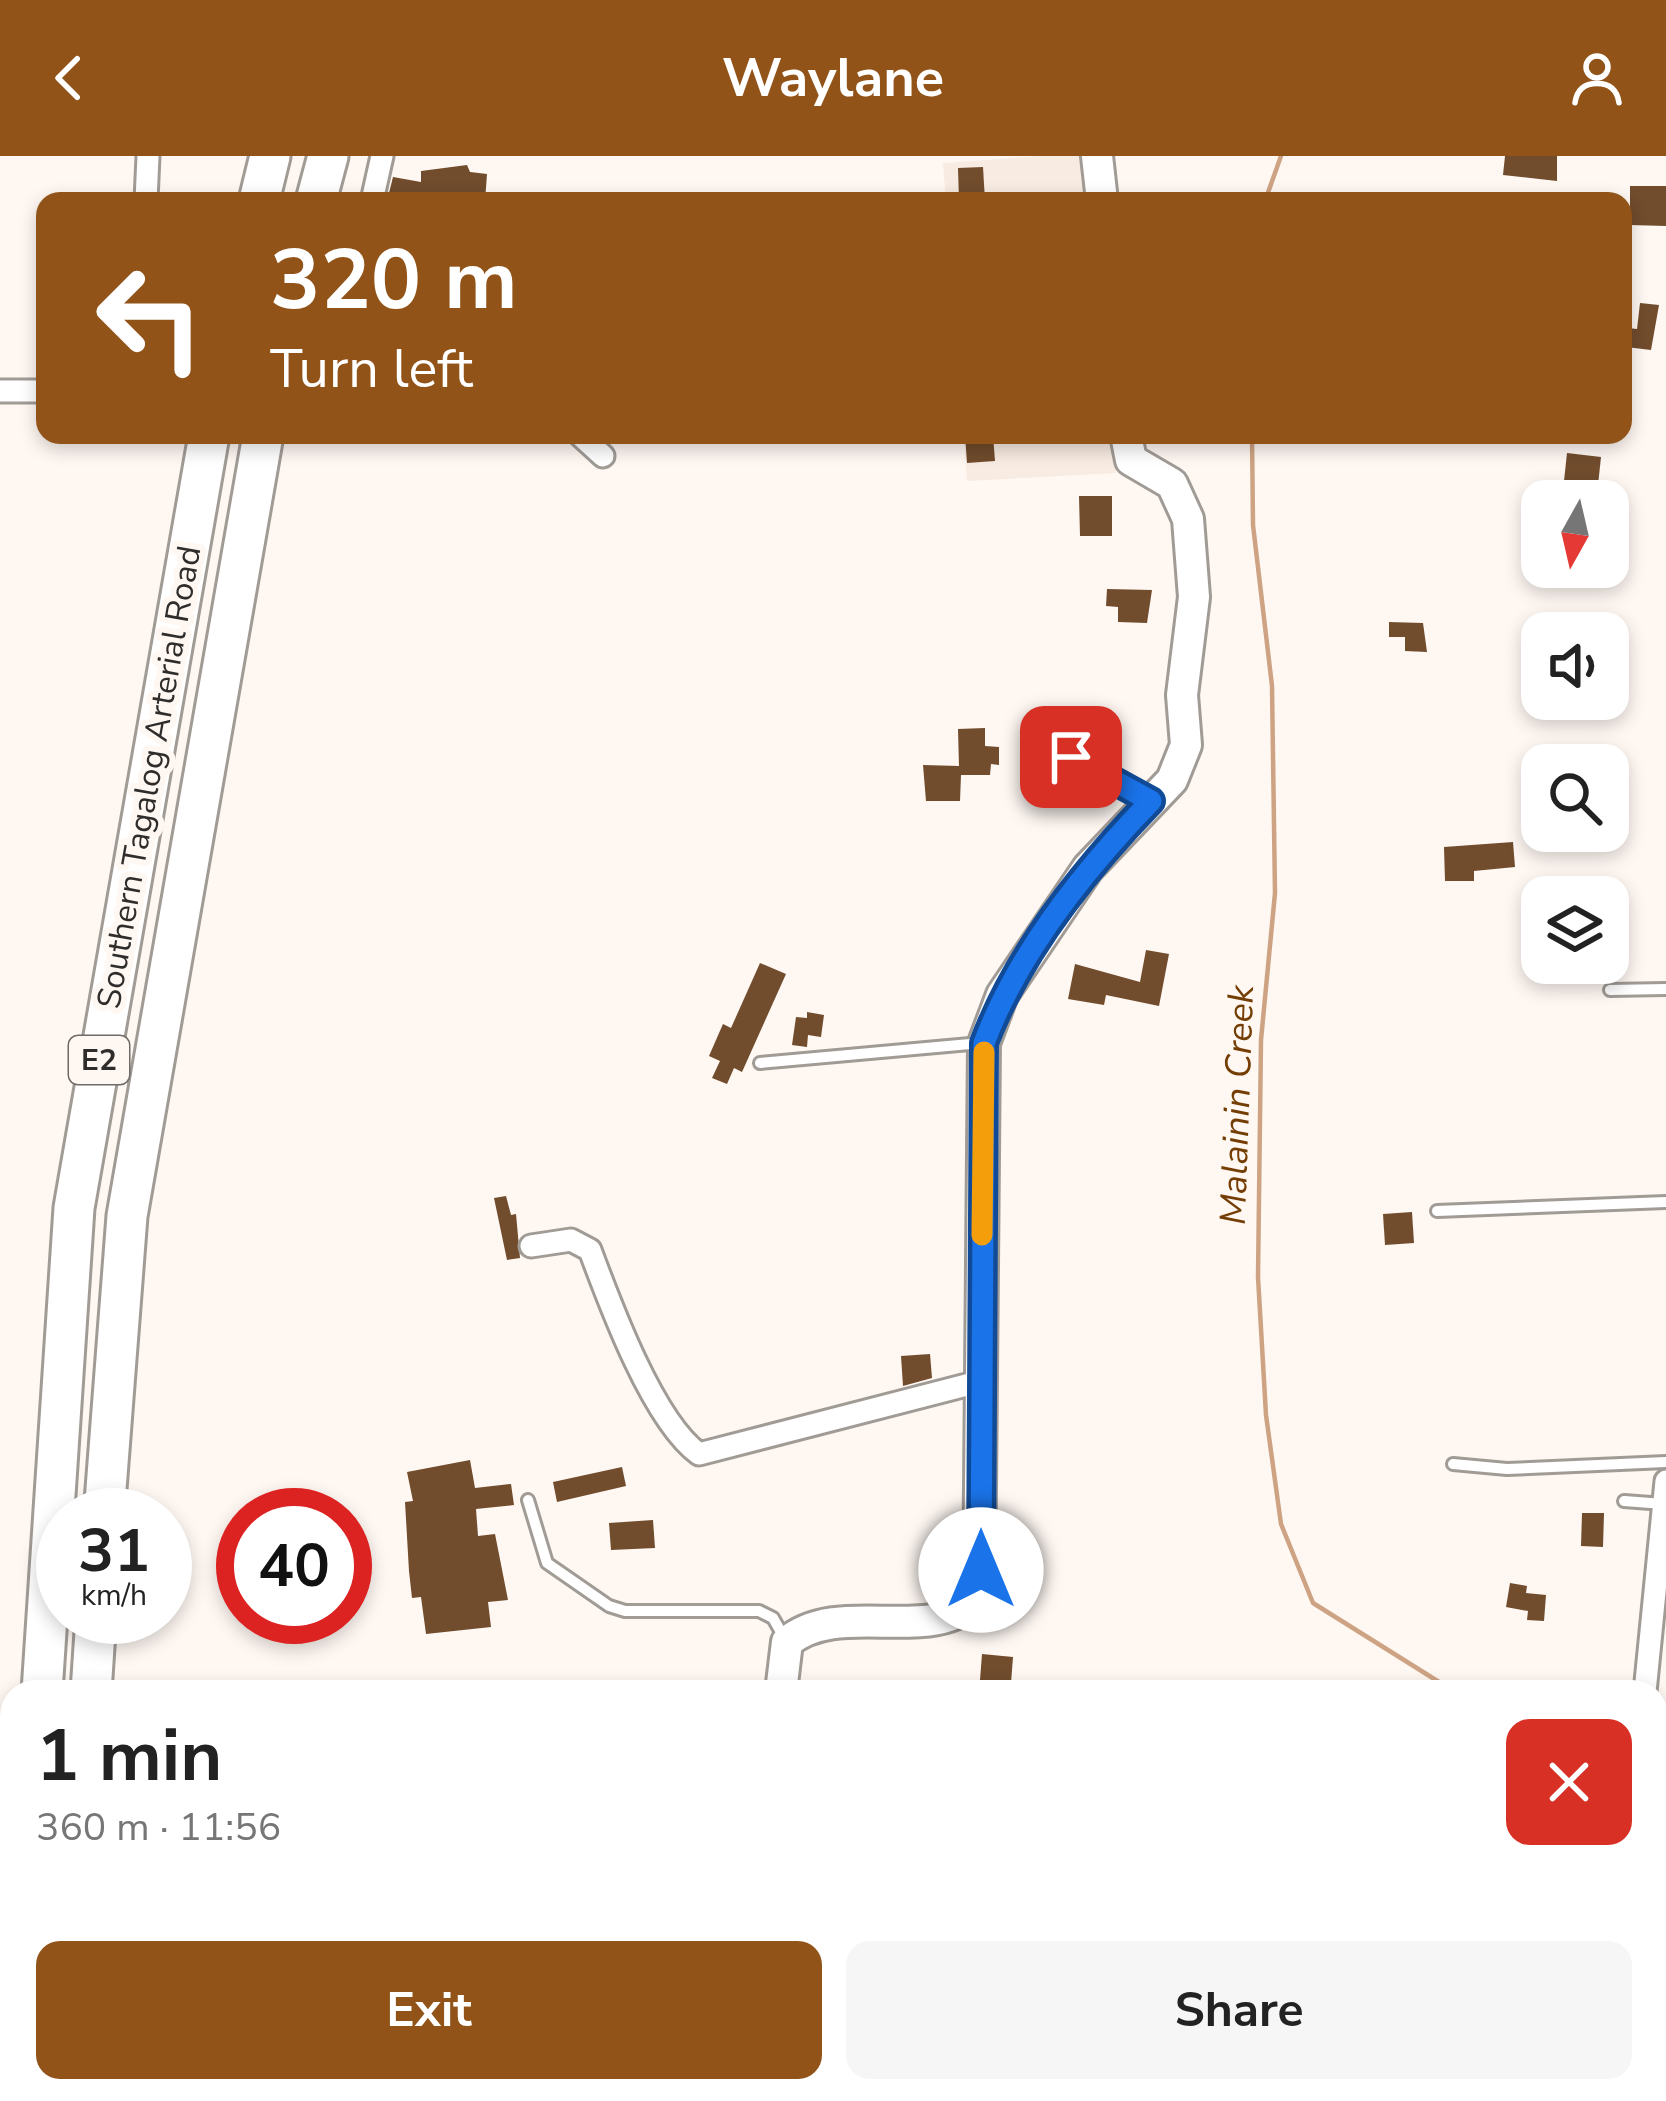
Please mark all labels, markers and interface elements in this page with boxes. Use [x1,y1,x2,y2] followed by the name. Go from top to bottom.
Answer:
[722,41,944,115] text: Waylane
[36,45,102,111] icon: back
[1564,45,1630,111] icon: person
[270,223,518,338] text: 320 m
[72,240,228,396] icon: left
[270,332,473,406] text: Turn left
[1521,480,1629,588] north arrow
[1521,480,1629,984] map controls
[87,542,212,1012] street label: Southern Tagalog Arterial Road
[1521,612,1629,720] button: sound
[1020,706,1122,808] pin
[1038,724,1104,790] icon: arrive
[1521,744,1629,852] button: search
[1521,876,1629,984] button: layers
[1209,983,1266,1226] water label: Malainin Creek
[69,1036,129,1084] road number: E2
[216,1488,372,1644] speed limit sign: 40
[918,1507,1044,1633] position arrow
[78,1510,150,1592] text: 31
[81,1575,147,1616] text: km/h
[36,1707,222,1805] text: 1 min
[1506,1719,1632,1845] button: close
[36,1801,281,1854] text: 360 m · 11:56
[36,1941,822,2079] button: Exit
[846,1941,1632,2079] button: Share

